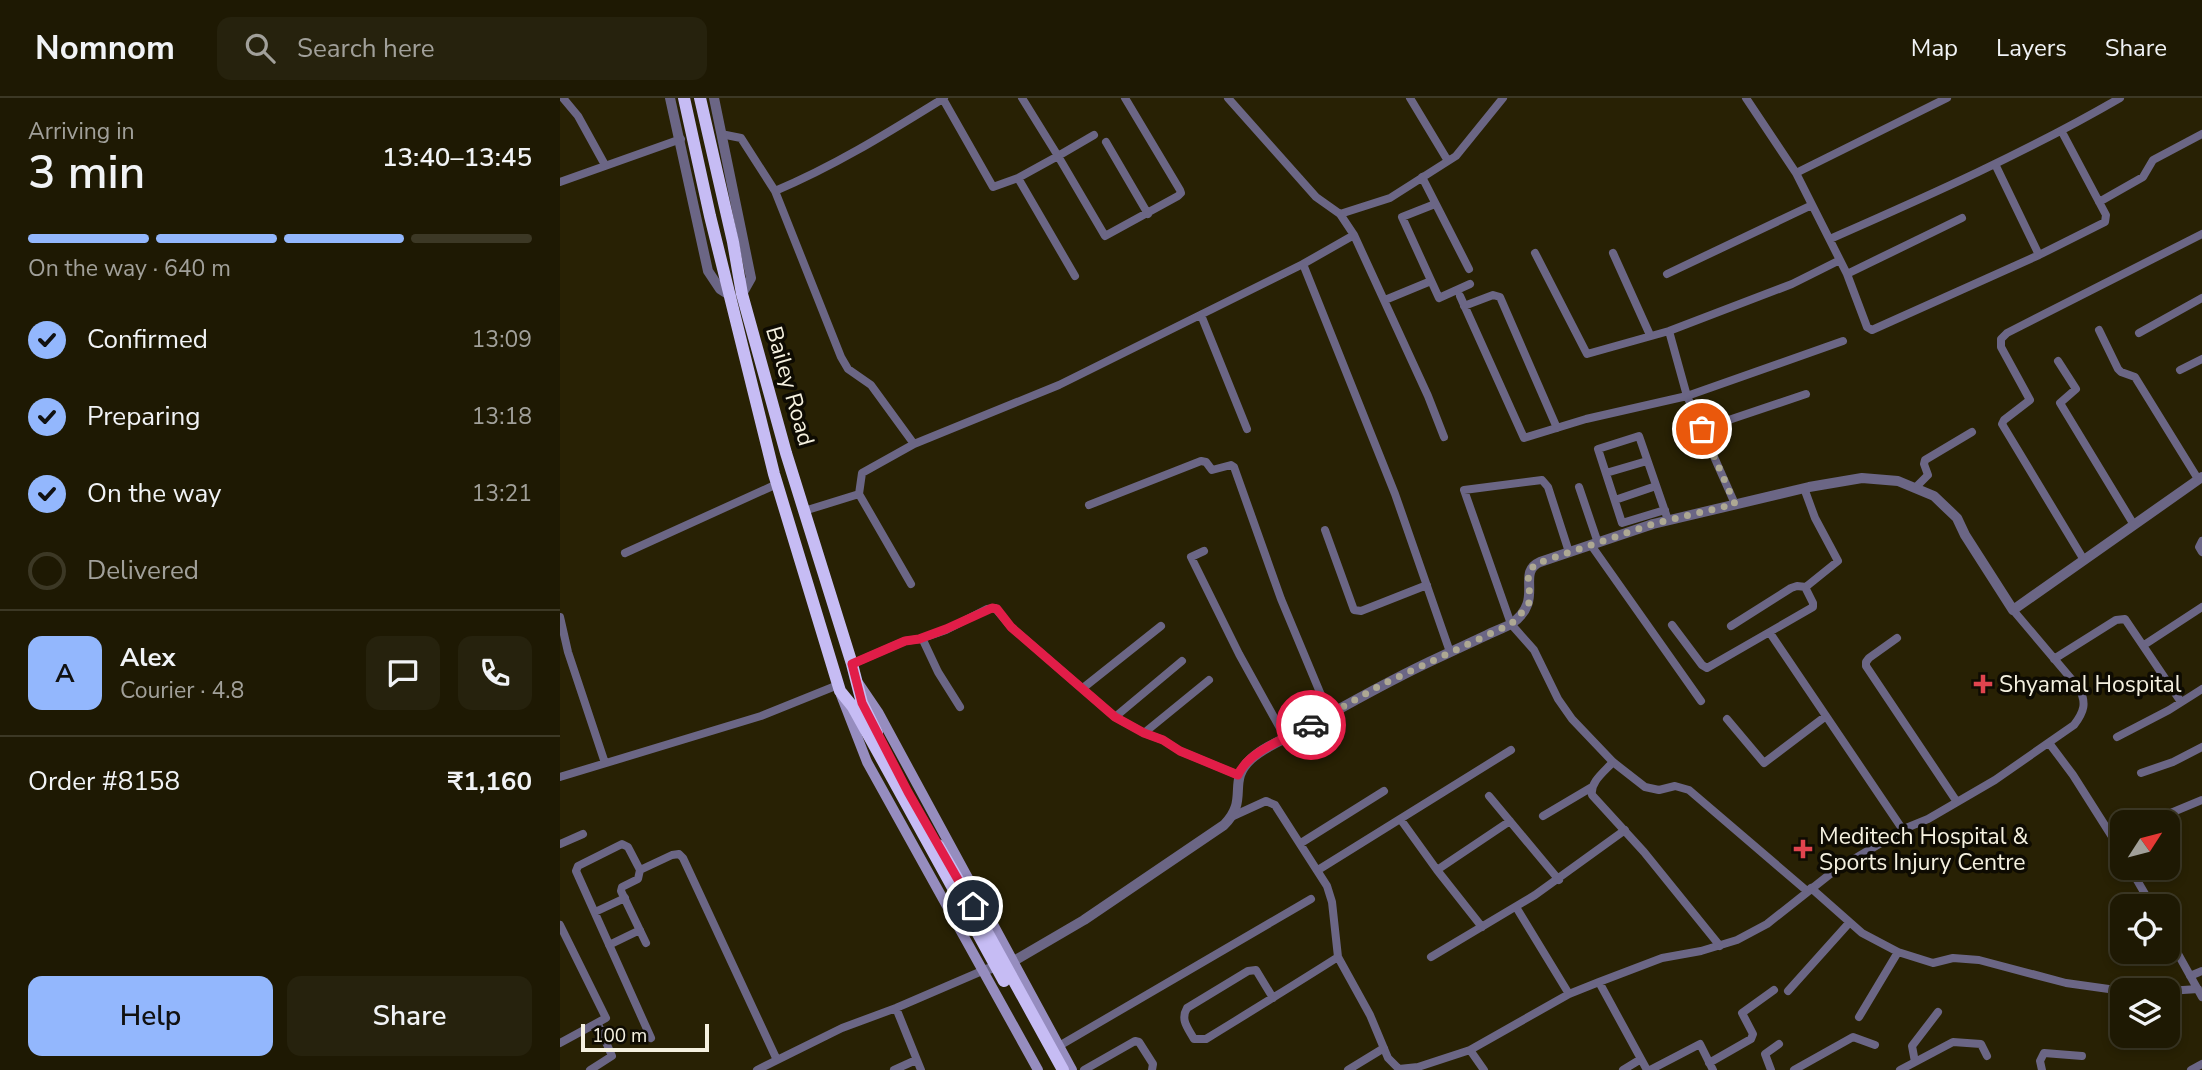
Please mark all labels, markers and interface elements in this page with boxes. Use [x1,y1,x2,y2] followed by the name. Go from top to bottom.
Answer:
[217,17,707,80] search box
[35,26,175,71] text: Nomnom
[241,29,279,67] icon: search
[297,31,435,66] text: Search here
[1911,32,1958,64] text: Map
[1996,32,2067,64] text: Layers
[2105,32,2167,64] text: Share
[28,116,135,147] text: Arriving in
[382,140,532,175] text: 13:40–13:45
[28,141,145,204] text: 3 min
[28,253,231,284] text: On the way · 640 m
[28,321,66,359] icon: check
[87,322,208,357] text: Confirmed
[758,323,822,449] street label: Bailey Road
[472,324,532,355] text: 13:09
[28,398,66,436] icon: check
[87,399,200,434] text: Preparing
[1672,399,1732,459] pin
[472,401,532,432] text: 13:18
[1683,410,1721,448] icon: bag
[28,475,66,513] icon: check
[87,476,221,511] text: On the way
[472,478,532,509] text: 13:21
[87,553,199,588] text: Delivered
[366,636,440,710] button: chat
[458,636,532,710] button: phone
[120,640,176,675] text: Alex
[55,656,75,691] text: A
[1999,669,2182,700] place label: Shyamal Hospital
[1973,674,1993,694] marker: Shyamal Hospital
[120,675,244,706] text: Courier · 4.8
[1276,690,1346,760] courier
[1292,706,1330,744] icon: car
[28,764,180,799] text: Order #8158
[448,764,532,799] text: ₹1,160
[2110,810,2180,880] north arrow
[2110,810,2180,1048] map controls
[1819,821,2028,878] place label: Meditech Hospital & Sports Injury Centre
[1793,839,1813,859] marker: Meditech Hospital & Sports Injury Centre
[943,876,1003,936] pin
[954,887,992,925] icon: home
[2110,894,2180,964] button: locate
[28,976,273,1056] button: Help
[287,976,532,1056] button: Share
[2110,978,2180,1048] button: layers
[581,1021,709,1053] scale bar
[592,1023,647,1049] text: 100 m

